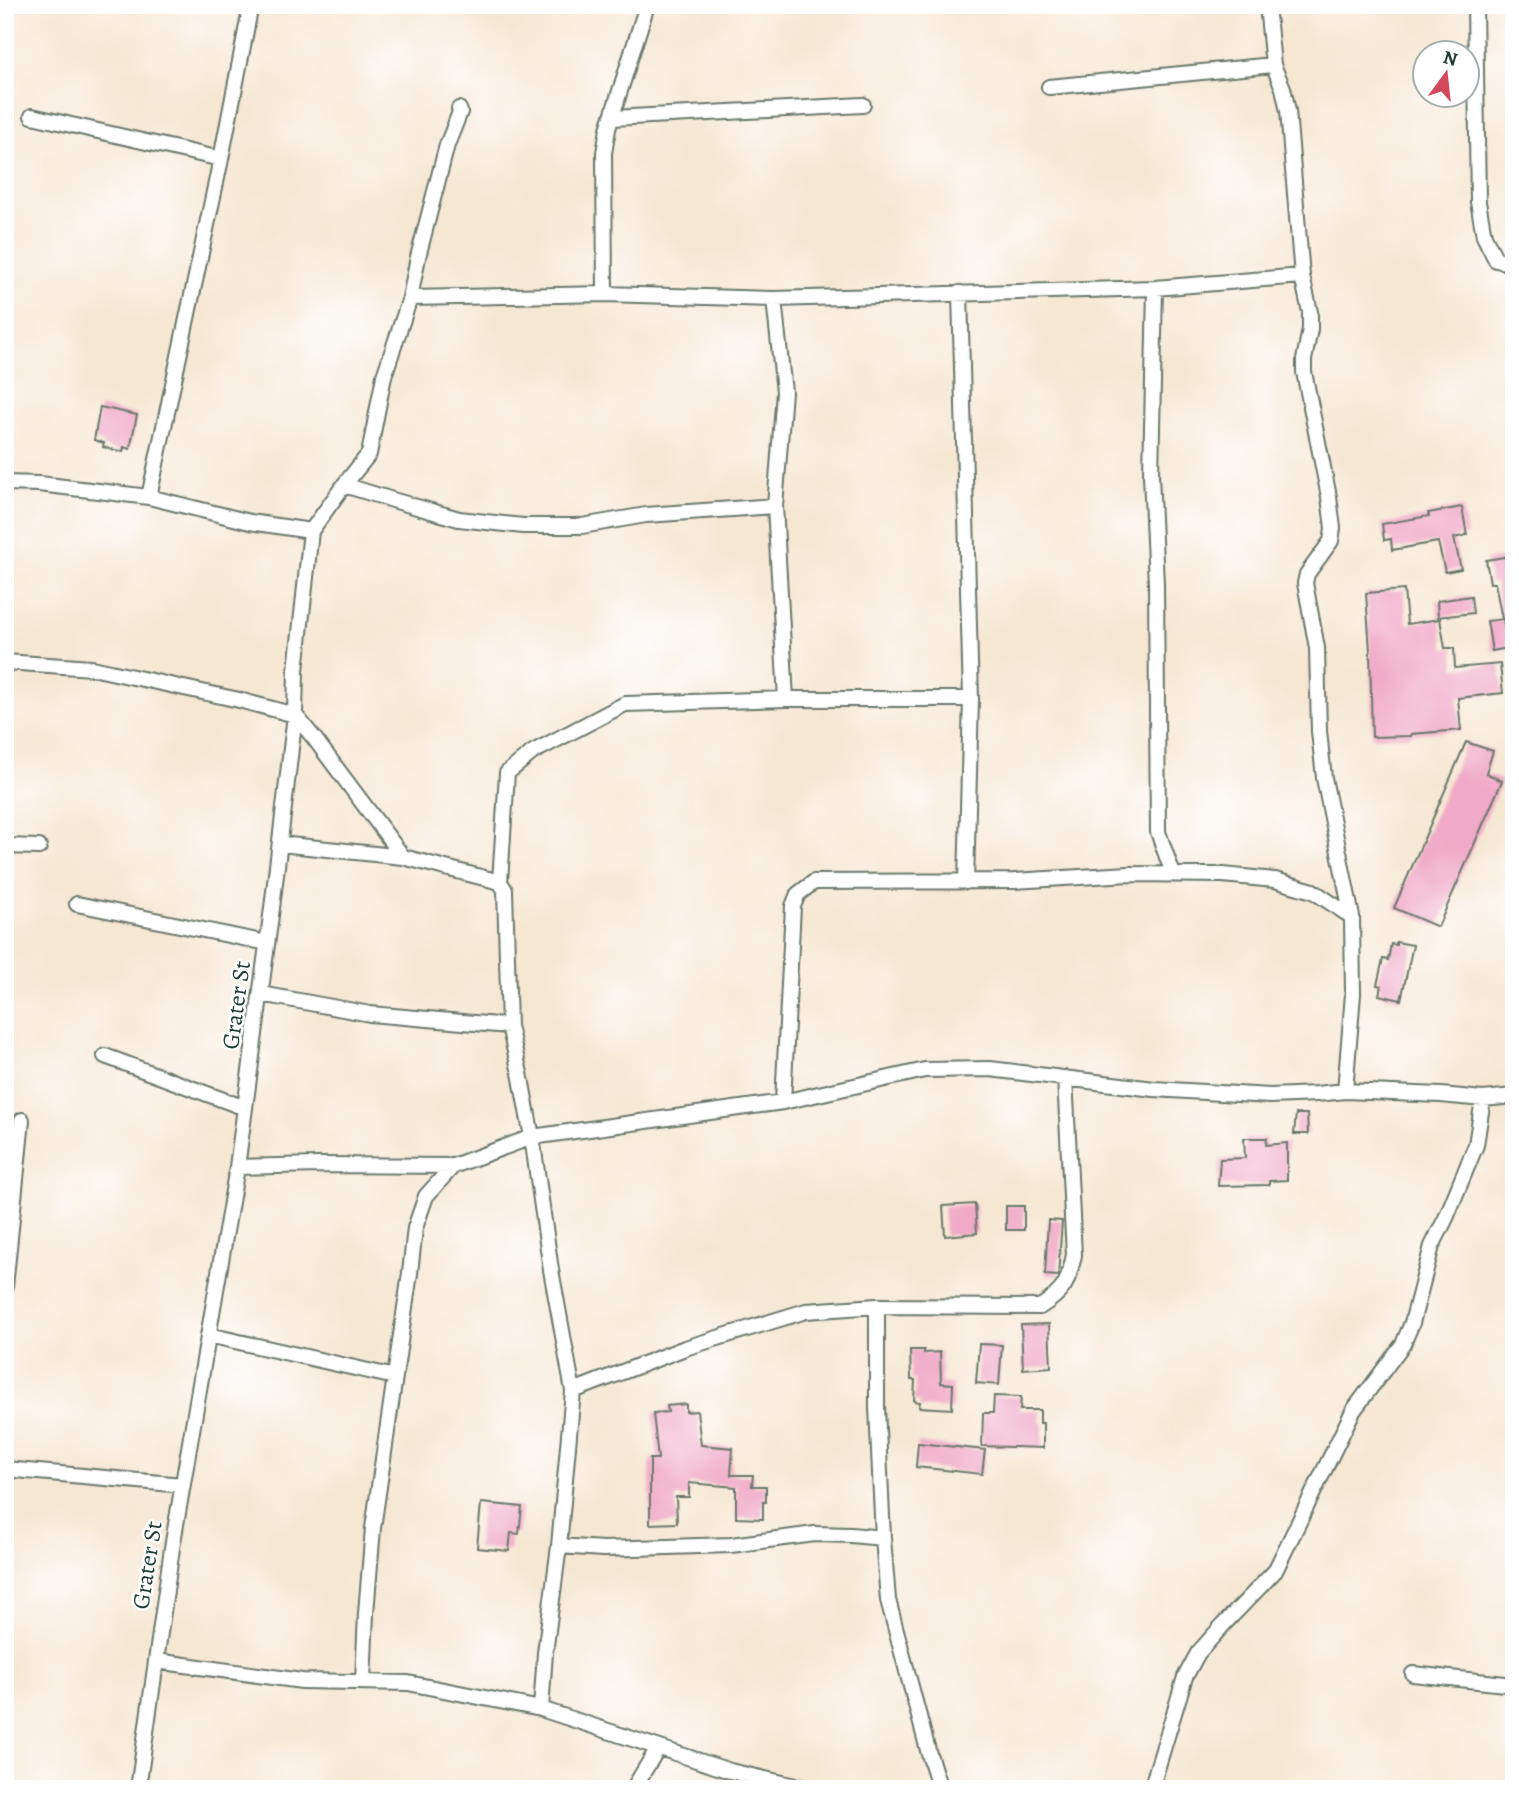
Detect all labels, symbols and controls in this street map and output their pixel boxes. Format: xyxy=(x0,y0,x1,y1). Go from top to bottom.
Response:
north arrow xyxy=(1410,38,1480,108)
text: N xyxy=(1440,44,1460,73)
street label: Grater St xyxy=(214,959,258,1051)
street label: Grater St xyxy=(124,1519,170,1611)

